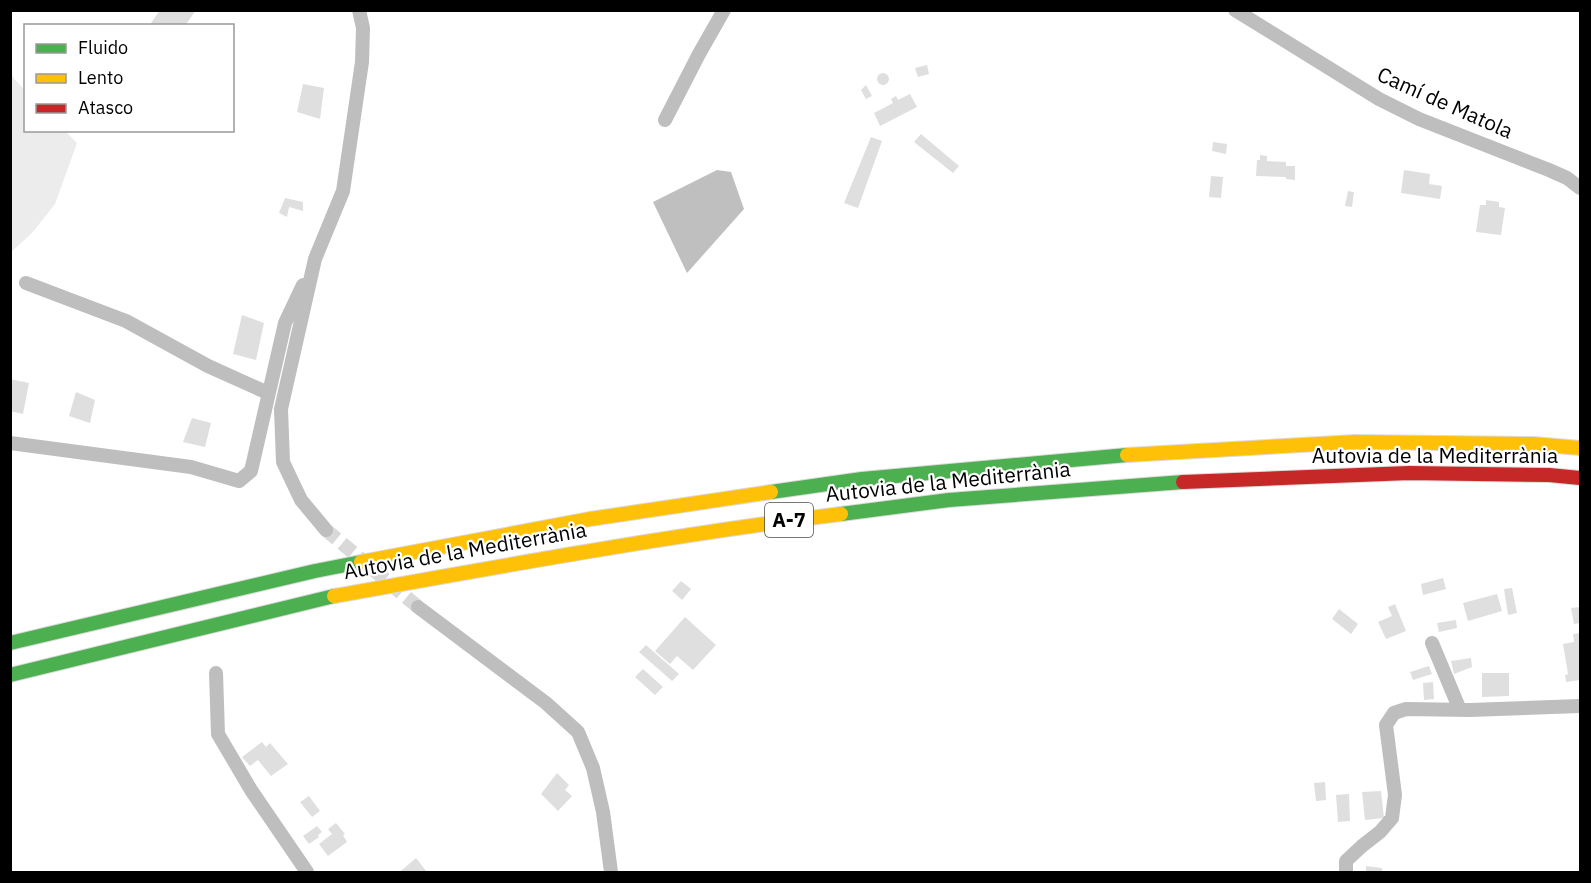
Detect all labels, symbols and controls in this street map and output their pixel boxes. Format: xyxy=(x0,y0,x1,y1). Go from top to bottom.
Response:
legend xyxy=(24,24,234,132)
text: Fluido xyxy=(78,36,128,59)
street label: Camí de Matola xyxy=(1373,60,1518,145)
text: Lento xyxy=(78,66,123,89)
text: Atasco xyxy=(78,96,133,119)
street label: Autovia de la Mediterrània xyxy=(1312,441,1558,469)
street label: Autovia de la Mediterrània xyxy=(824,454,1072,508)
road number: A-7 xyxy=(765,503,813,537)
street label: Autovia de la Mediterrània xyxy=(341,515,589,585)

